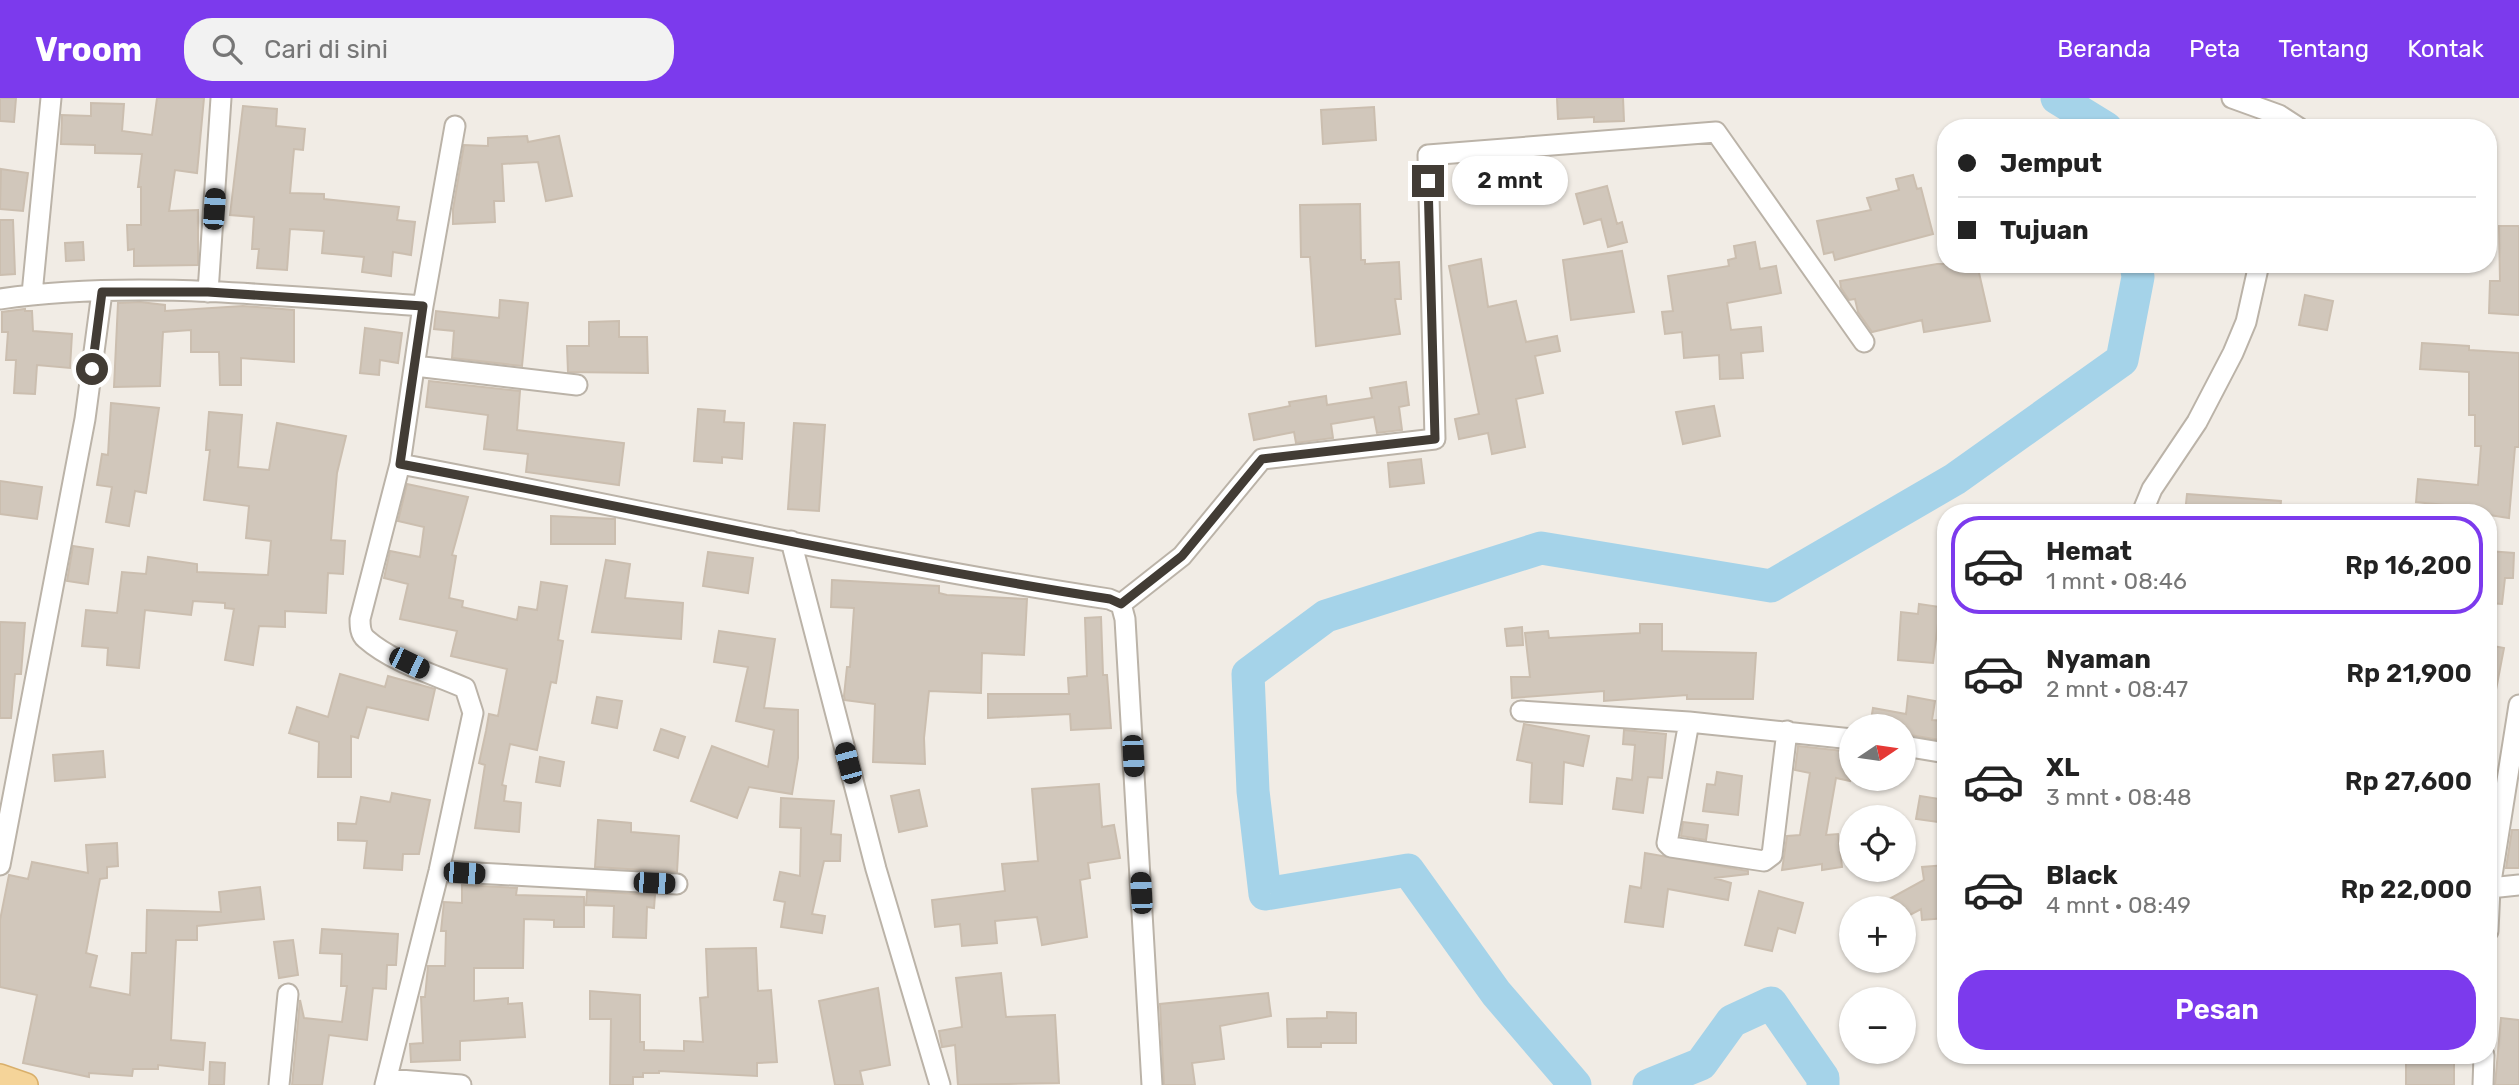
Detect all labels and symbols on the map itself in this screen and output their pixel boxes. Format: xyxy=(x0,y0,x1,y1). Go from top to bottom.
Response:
callout: 2 mnt xyxy=(1452,156,1568,206)
route end xyxy=(1412,165,1444,197)
car xyxy=(203,187,226,231)
route start xyxy=(76,353,108,385)
car xyxy=(386,644,433,682)
north arrow xyxy=(1839,714,1916,791)
car xyxy=(1122,734,1145,778)
car xyxy=(833,740,864,786)
car xyxy=(443,861,486,885)
car xyxy=(633,871,676,895)
car xyxy=(1130,871,1153,915)

